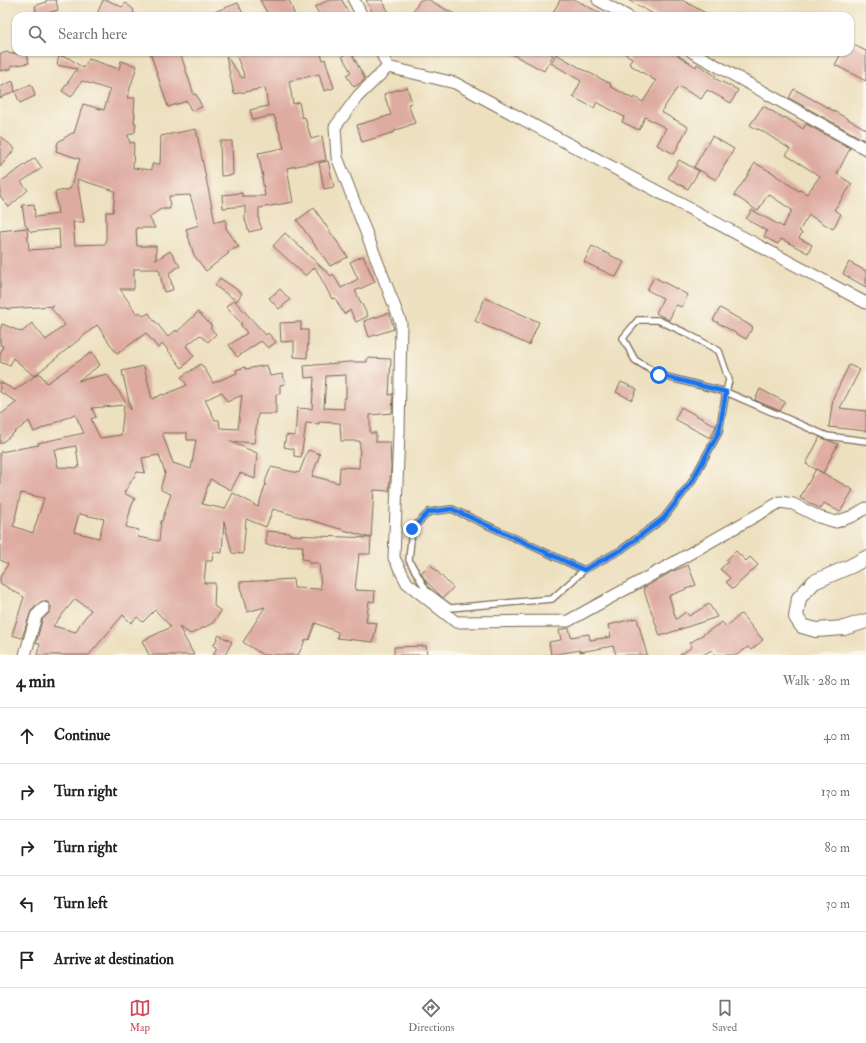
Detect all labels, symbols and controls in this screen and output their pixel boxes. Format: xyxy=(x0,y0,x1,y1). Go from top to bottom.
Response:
search box xyxy=(12,12,854,56)
icon: search xyxy=(26,23,48,45)
text: Search here xyxy=(58,25,127,44)
route start xyxy=(650,366,668,384)
route end xyxy=(403,520,421,538)
text: 4 min xyxy=(16,671,55,692)
text: Walk · 280 m xyxy=(783,673,850,689)
icon: ahead xyxy=(16,725,38,747)
text: Continue xyxy=(54,726,110,745)
text: 40 m xyxy=(824,728,850,744)
icon: right xyxy=(16,781,38,803)
text: Turn right xyxy=(54,782,117,801)
text: 130 m xyxy=(821,784,850,800)
icon: right xyxy=(16,837,38,859)
text: Turn right xyxy=(54,838,117,857)
text: 80 m xyxy=(824,840,850,856)
icon: left xyxy=(16,893,38,915)
text: Turn left xyxy=(54,894,108,913)
text: 30 m xyxy=(826,896,850,912)
icon: arrive xyxy=(16,949,38,971)
text: Arrive at destination xyxy=(54,950,174,969)
tab: Map xyxy=(129,997,151,1034)
tab: Directions xyxy=(408,997,455,1034)
tab: Saved xyxy=(712,997,737,1034)

